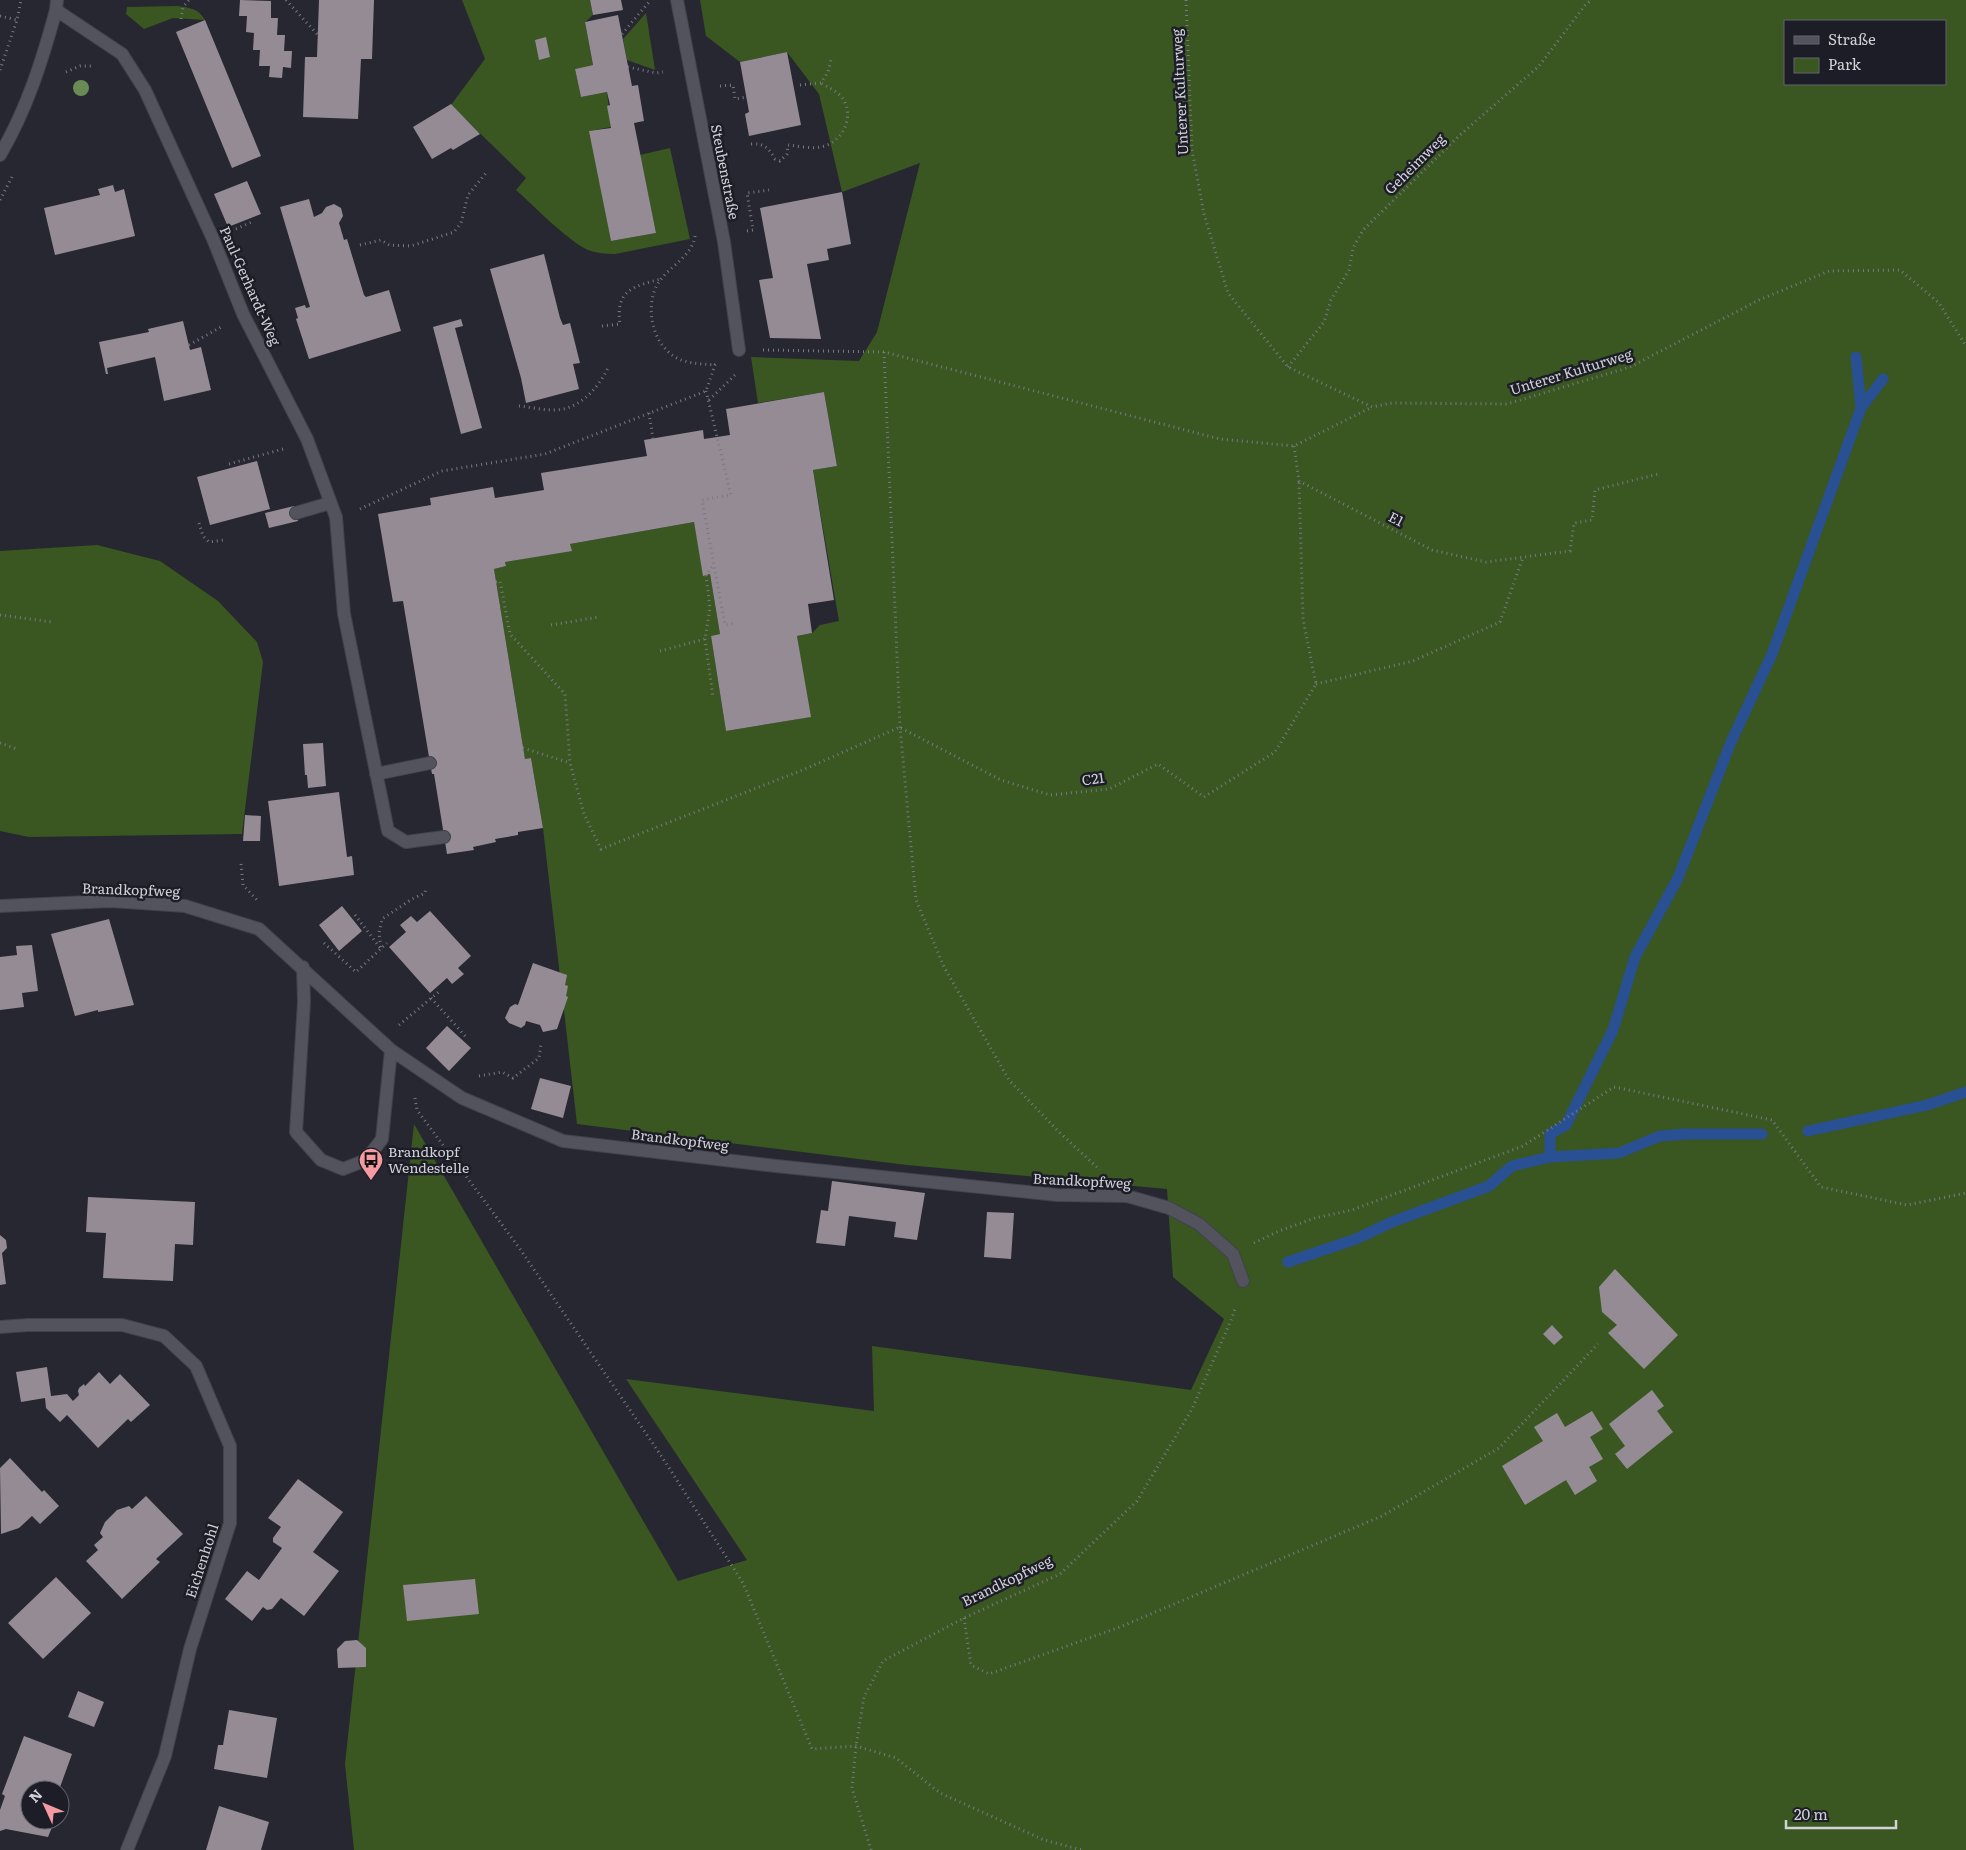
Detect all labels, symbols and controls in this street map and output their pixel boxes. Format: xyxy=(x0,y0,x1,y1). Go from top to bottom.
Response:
legend xyxy=(1784,20,1946,85)
text: Straße xyxy=(1828,27,1876,50)
street label: Unterer Kulturweg xyxy=(1166,28,1192,156)
text: Park xyxy=(1828,52,1862,75)
street label: Steubenstraße xyxy=(707,122,745,221)
street label: Geheimweg xyxy=(1379,128,1449,198)
street label: Paul-Gerhardt-Weg xyxy=(216,223,286,349)
street label: Unterer Kulturweg xyxy=(1507,343,1634,399)
street label: E1 xyxy=(1385,506,1408,530)
street label: C21 xyxy=(1080,766,1106,789)
street label: Brandkopfweg xyxy=(81,877,181,901)
street label: Brandkopfweg xyxy=(630,1123,730,1155)
place label: Brandkopf Wendestelle xyxy=(388,1141,469,1177)
bus stop icon: Brandkopf Wendestelle xyxy=(358,1147,384,1181)
street label: Brandkopfweg xyxy=(1032,1167,1132,1193)
street label: Eichenhohl xyxy=(180,1521,223,1600)
street label: Brandkopfweg xyxy=(958,1549,1055,1611)
north arrow xyxy=(20,1780,70,1830)
text: N xyxy=(24,1784,46,1806)
scale bar xyxy=(1786,1798,1896,1830)
text: 20 m xyxy=(1794,1802,1828,1825)

